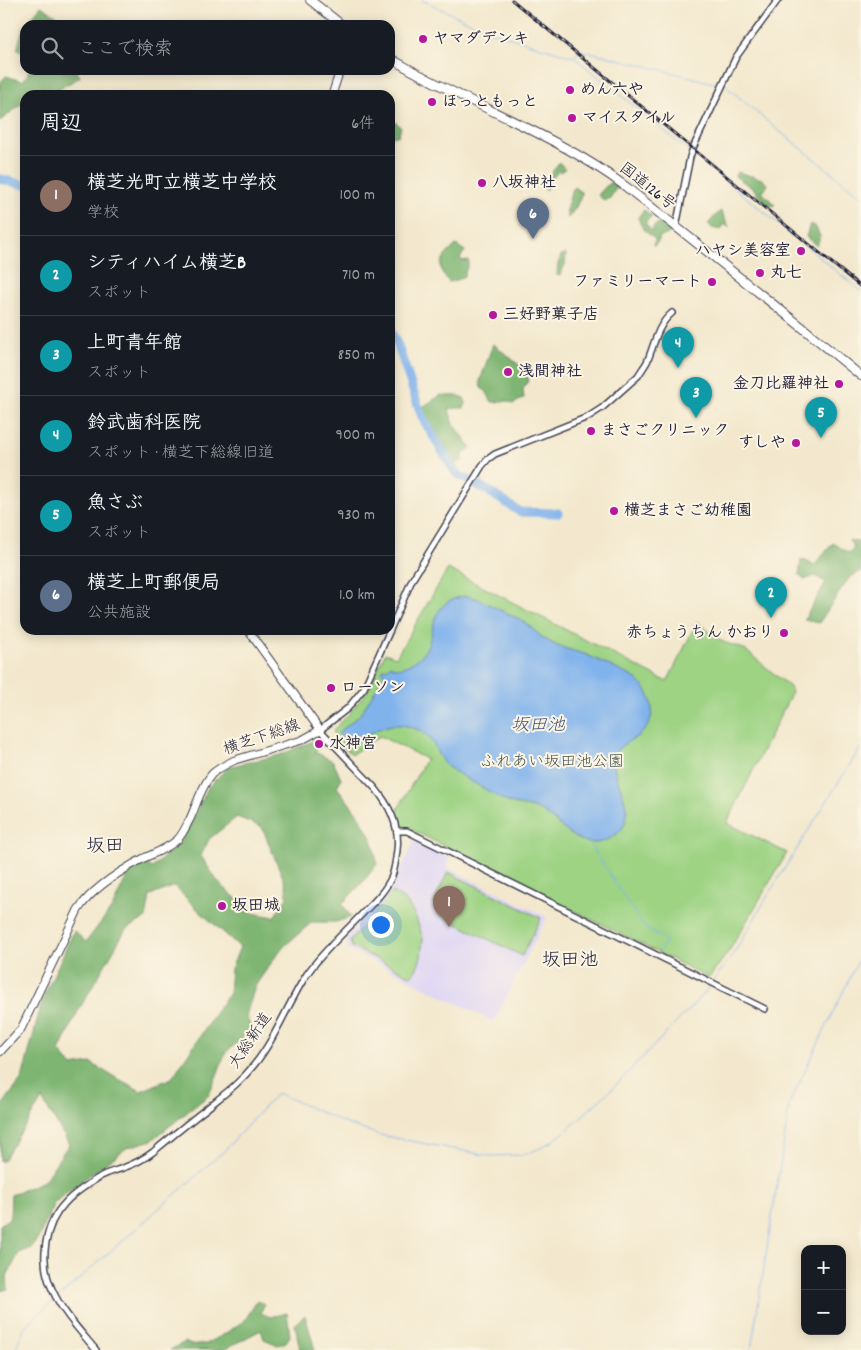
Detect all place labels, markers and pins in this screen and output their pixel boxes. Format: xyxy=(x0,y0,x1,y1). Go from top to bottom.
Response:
place label: ヤマダデンキ xyxy=(433,28,529,51)
marker: ヤマダデンキ xyxy=(417,33,429,45)
place label: めん六や xyxy=(580,79,644,102)
marker: めん六や xyxy=(564,84,576,96)
place label: ほっともっと xyxy=(442,91,538,114)
marker: ほっともっと xyxy=(426,96,438,108)
place label: マイスタイル xyxy=(582,107,676,130)
marker: マイスタイル xyxy=(566,112,578,124)
place label: 八坂神社 xyxy=(492,172,556,195)
marker: 八坂神社 xyxy=(476,177,488,189)
pin: 6 xyxy=(517,198,549,239)
place label: ハヤシ美容室 xyxy=(695,240,791,263)
marker: ハヤシ美容室 xyxy=(795,245,807,257)
place label: 丸七 xyxy=(770,262,802,285)
marker: 丸七 xyxy=(754,267,766,279)
place label: ファミリーマート xyxy=(573,271,702,294)
marker: ファミリーマート xyxy=(706,276,718,288)
place label: 三好野菓子店 xyxy=(503,304,599,327)
marker: 三好野菓子店 xyxy=(487,309,499,321)
pin: 4 xyxy=(662,327,694,368)
place label: 浅間神社 xyxy=(518,361,582,384)
marker: 浅間神社 xyxy=(502,366,514,378)
place label: 金刀比羅神社 xyxy=(733,373,829,396)
pin: 3 xyxy=(680,377,712,418)
marker: 金刀比羅神社 xyxy=(833,378,845,390)
pin: 5 xyxy=(805,397,837,438)
place label: まさごクリニック xyxy=(601,420,729,443)
marker: まさごクリニック xyxy=(585,425,597,437)
place label: すしや xyxy=(738,432,786,455)
marker: すしや xyxy=(790,437,802,449)
place label: 横芝まさご幼稚園 xyxy=(624,500,752,523)
marker: 横芝まさご幼稚園 xyxy=(608,505,620,517)
pin: 2 xyxy=(755,577,787,618)
place label: 赤ちょうちん かおり xyxy=(626,622,774,645)
marker: 赤ちょうちん かおり xyxy=(778,627,790,639)
place label: ローソン xyxy=(341,677,405,700)
marker: ローソン xyxy=(325,682,337,694)
place label: 水神宮 xyxy=(329,733,377,756)
marker: 水神宮 xyxy=(313,738,325,750)
pin: 1 xyxy=(433,886,465,927)
place label: 坂田城 xyxy=(232,895,280,918)
marker: 坂田城 xyxy=(216,900,228,912)

